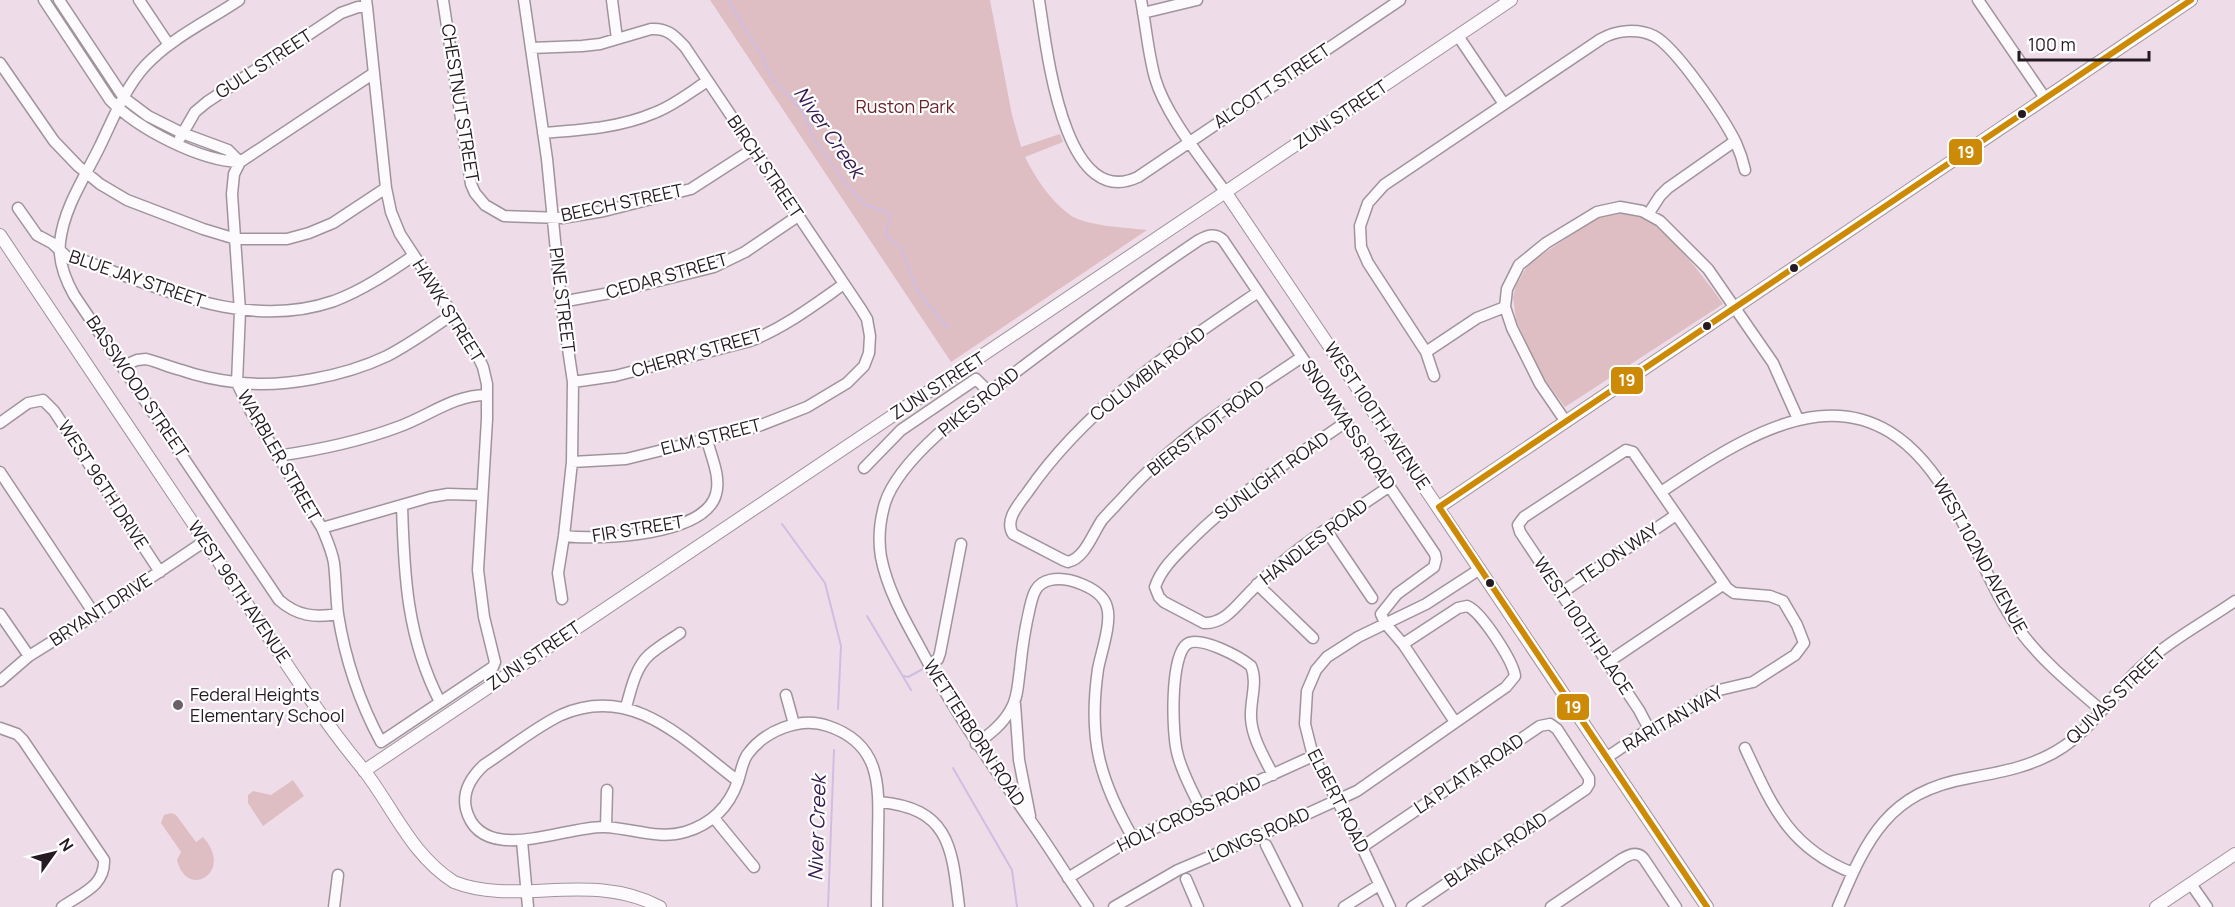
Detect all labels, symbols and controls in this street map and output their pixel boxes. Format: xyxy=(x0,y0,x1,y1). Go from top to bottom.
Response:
street label: CHESTNUT STREET xyxy=(437,22,485,184)
street label: GULL STREET xyxy=(210,23,317,103)
scale bar xyxy=(2019,24,2150,62)
text: 100 m xyxy=(2028,32,2076,56)
street label: ALCOTT STREET xyxy=(1208,37,1335,133)
street label: ZUNI STREET xyxy=(1289,74,1392,154)
water label: Niver Creek xyxy=(788,81,873,185)
park label: Ruston Park xyxy=(855,94,956,118)
unlabelled marker xyxy=(2016,108,2028,120)
street label: BIRCH STREET xyxy=(722,110,809,223)
line badge: 19 xyxy=(1948,138,1983,166)
text: 19 xyxy=(1958,141,1974,163)
street label: BEECH STREET xyxy=(558,177,685,227)
street label: BLUE JAY STREET xyxy=(66,244,209,313)
street label: PINE STREET xyxy=(545,246,581,354)
street label: CEDAR STREET xyxy=(603,246,731,304)
street label: HAWK STREET xyxy=(407,254,490,367)
unlabelled marker xyxy=(1788,262,1800,274)
street label: BASSWOOD STREET xyxy=(81,311,195,463)
street label: COLUMBIA ROAD xyxy=(1085,320,1210,426)
unlabelled marker xyxy=(1701,320,1713,332)
street label: CHERRY STREET xyxy=(628,322,765,382)
street label: WEST 100TH AVENUE xyxy=(1319,337,1436,494)
street label: ZUNI STREET xyxy=(886,345,990,425)
street label: SNOWMASS ROAD xyxy=(1296,355,1401,494)
street label: PIKES ROAD xyxy=(933,361,1024,441)
line badge: 19 xyxy=(1610,366,1644,395)
text: 19 xyxy=(1619,369,1635,391)
street label: BIERSTADT ROAD xyxy=(1142,374,1269,481)
street label: WARBLER STREET xyxy=(232,385,327,526)
street label: ELM STREET xyxy=(658,412,764,460)
street label: WEST 96TH DRIVE xyxy=(53,415,155,554)
street label: SUNLIGHT ROAD xyxy=(1209,426,1333,525)
street label: WEST 102ND AVENUE xyxy=(1928,473,2034,638)
street label: HANDLES ROAD xyxy=(1255,493,1372,590)
street label: FIR STREET xyxy=(590,509,686,547)
street label: WEST 96TH AVENUE xyxy=(183,516,296,667)
street label: TEJON WAY xyxy=(1572,516,1664,589)
street label: WEST 100TH PLACE xyxy=(1529,552,1639,699)
street label: BRYANT DRIVE xyxy=(45,567,156,651)
unlabelled marker xyxy=(1484,577,1496,589)
street label: ZUNI STREET xyxy=(482,615,585,695)
street label: QUIVAS STREET xyxy=(2060,641,2170,749)
street label: WETTERBORN ROAD xyxy=(918,655,1031,810)
street label: RARITAN WAY xyxy=(1618,679,1728,757)
place label: Federal Heights Elementary School xyxy=(190,682,345,727)
line badge: 19 xyxy=(1556,693,1590,721)
text: 19 xyxy=(1565,696,1581,718)
marker: Federal Heights Elementary School xyxy=(171,698,185,712)
street label: LA PLATA ROAD xyxy=(1409,728,1528,819)
street label: ELBERT ROAD xyxy=(1302,745,1375,857)
street label: HOLY CROSS ROAD xyxy=(1113,769,1265,857)
water label: Niver Creek xyxy=(801,772,832,881)
street label: LONGS ROAD xyxy=(1204,801,1313,867)
street label: BLANCA ROAD xyxy=(1439,806,1551,892)
north arrow xyxy=(24,823,84,883)
text: N xyxy=(54,834,79,856)

